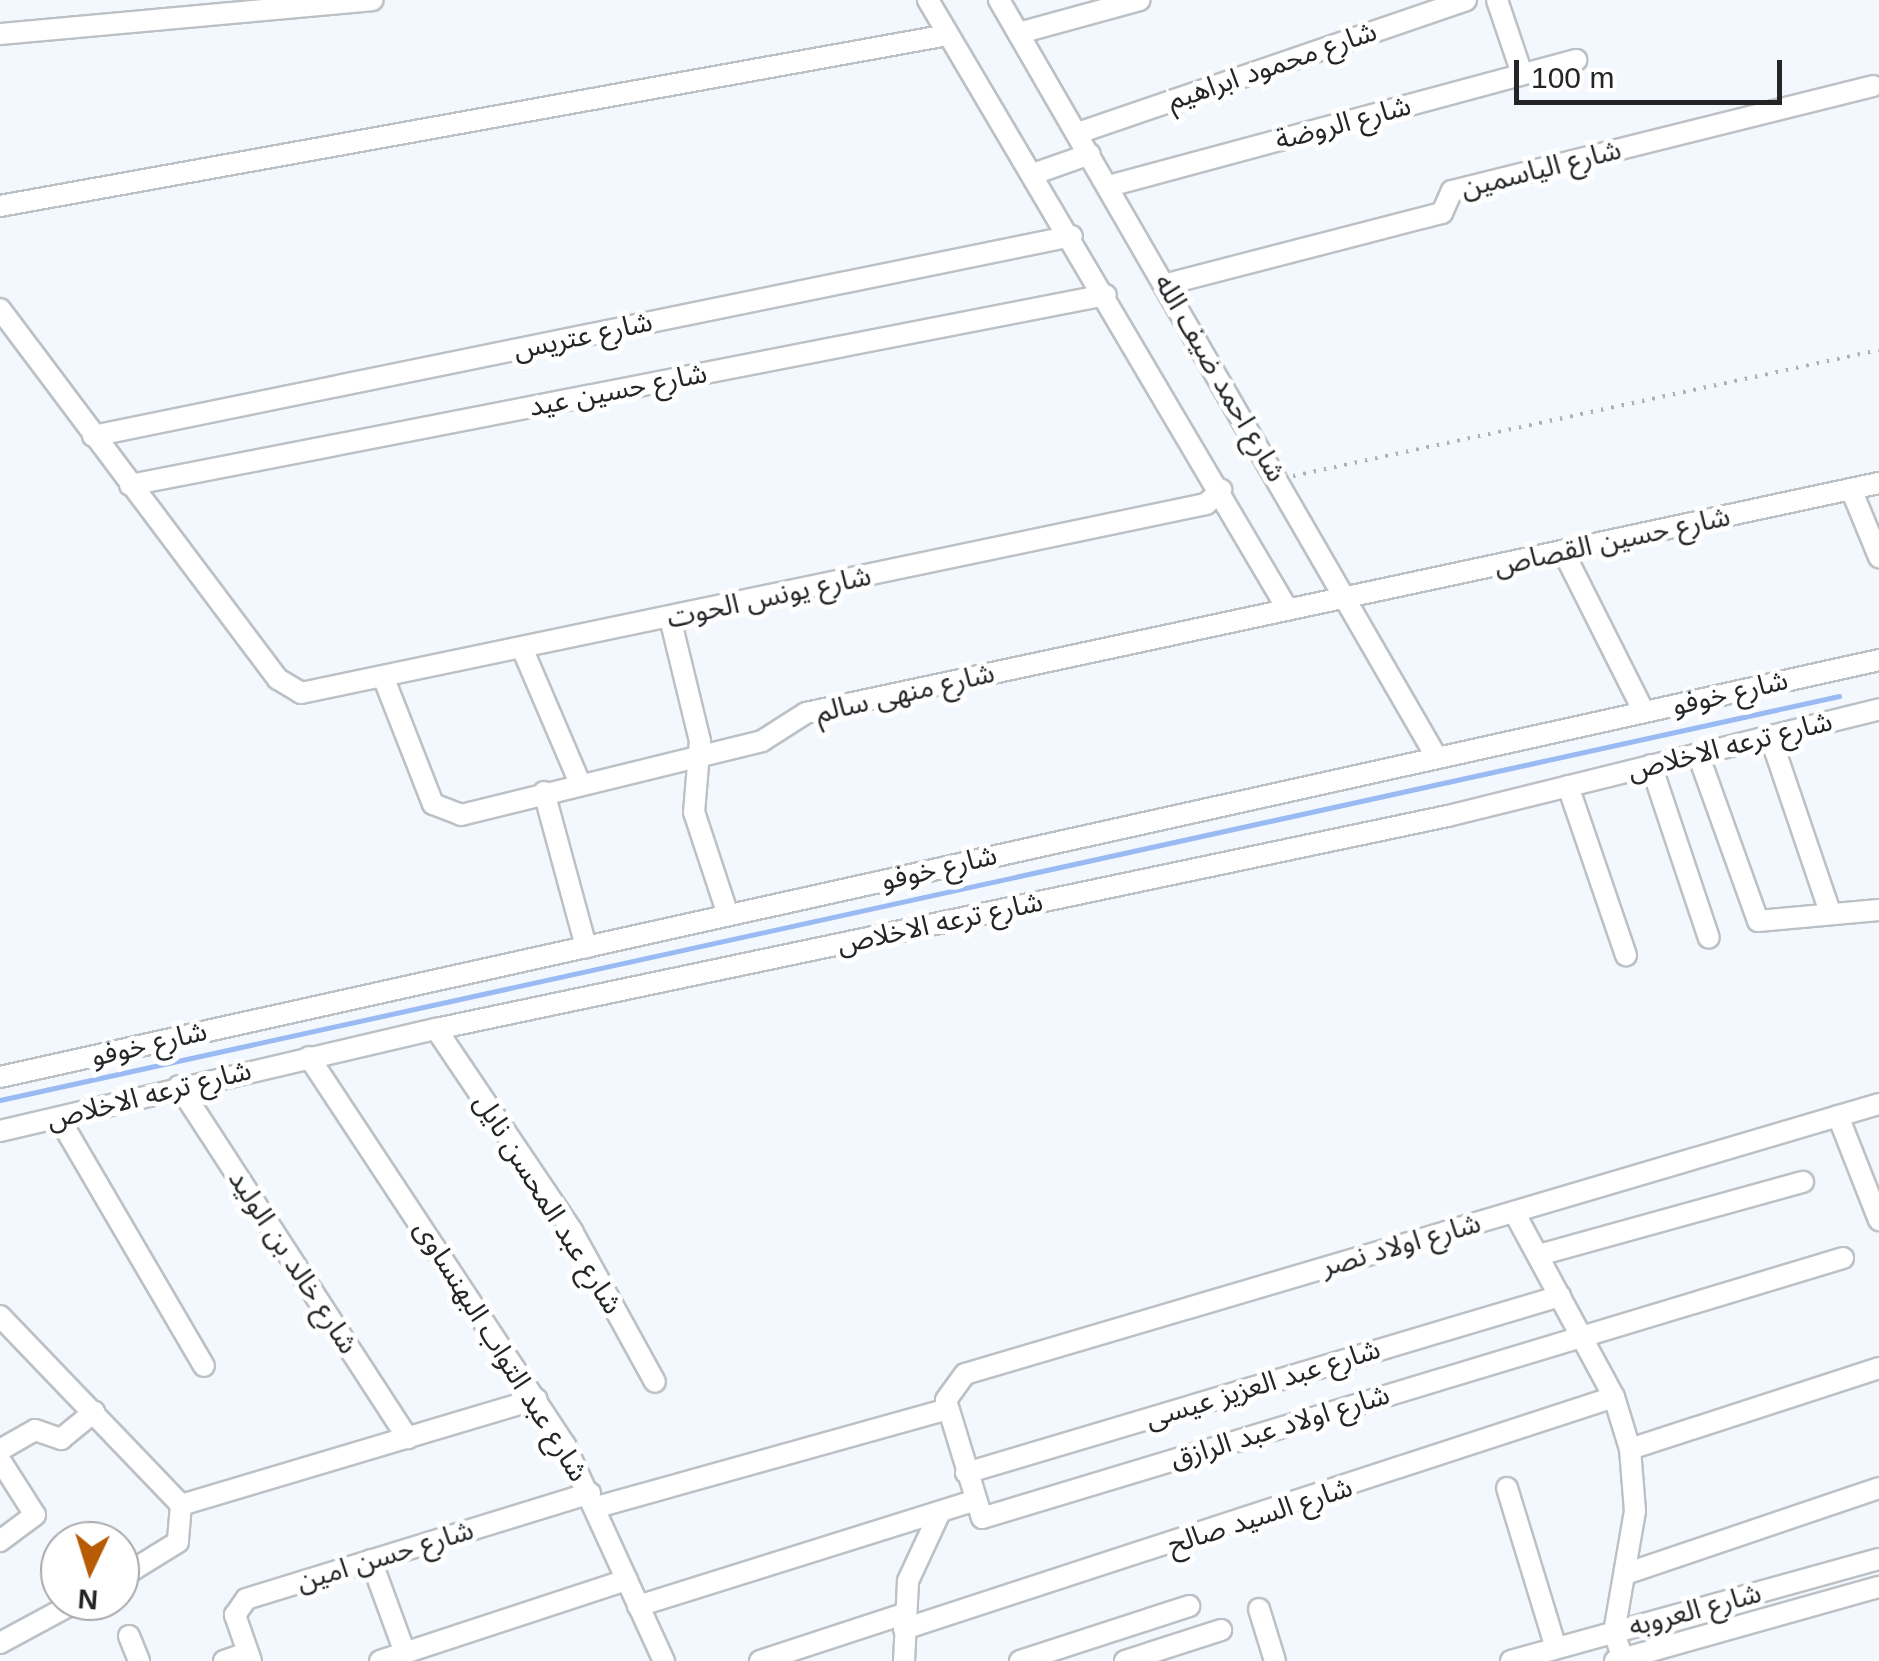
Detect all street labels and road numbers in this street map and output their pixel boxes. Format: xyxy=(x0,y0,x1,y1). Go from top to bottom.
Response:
street label: شارع محمود ابراهيم xyxy=(1163,14,1381,118)
street label: شارع الروضة xyxy=(1272,89,1414,157)
street label: شارع الياسمين xyxy=(1457,133,1625,205)
street label: شارع احمد ضيف الله xyxy=(1147,268,1293,488)
street label: شارع عتريس xyxy=(511,305,655,367)
street label: شارع حسين عيد xyxy=(526,356,710,424)
street label: شارع حسين القصاص xyxy=(1491,500,1733,582)
street label: شارع يونس الحوت xyxy=(664,559,874,635)
street label: شارع منهى سالم xyxy=(812,656,998,730)
street label: شارع خوفو xyxy=(1669,663,1791,723)
street label: شارع ترعه الاخلاص xyxy=(1624,704,1836,788)
street label: شارع خوفو xyxy=(878,838,1000,898)
street label: شارع ترعه الاخلاص xyxy=(834,885,1046,961)
street label: شارع خوفو xyxy=(88,1014,210,1074)
street label: شارع ترعه الاخلاص xyxy=(43,1053,255,1137)
street label: شارع عبد المحسن نايل xyxy=(467,1088,629,1320)
street label: شارع خالد بن الوليد xyxy=(221,1164,365,1360)
street label: شارع اولاد نصر xyxy=(1317,1206,1485,1284)
street label: شارع عبد التواب البهنساوى xyxy=(407,1214,595,1488)
street label: شارع عبد العزيز عيسى xyxy=(1142,1332,1384,1436)
street label: شارع اولاد عبد الرازق xyxy=(1166,1378,1394,1476)
street label: شارع السيد صالح xyxy=(1163,1470,1357,1562)
street label: شارع حسن امين xyxy=(293,1513,477,1599)
street label: شارع العروبه xyxy=(1625,1576,1765,1644)

